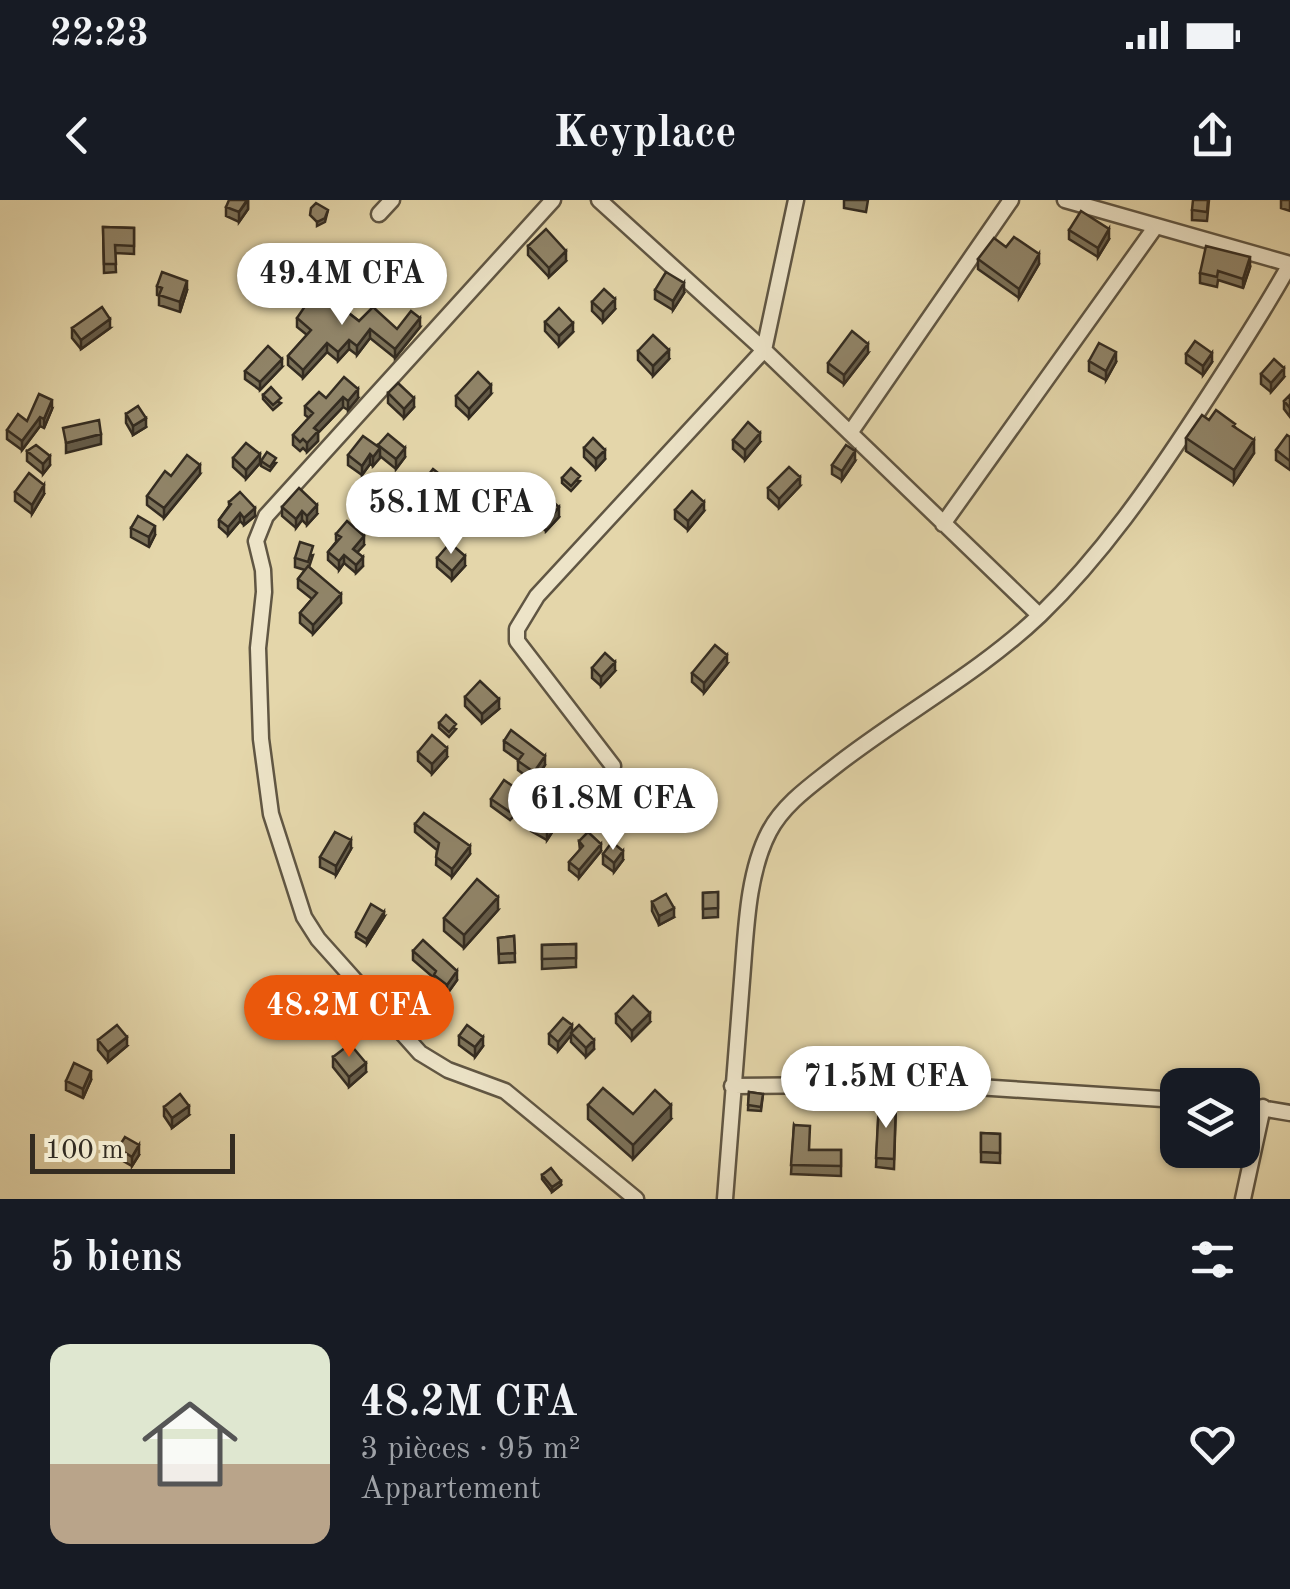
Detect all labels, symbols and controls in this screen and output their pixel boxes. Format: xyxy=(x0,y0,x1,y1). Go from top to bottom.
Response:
text: 22:23 xyxy=(50,16,149,54)
icon: back xyxy=(50,108,105,163)
icon: share xyxy=(1185,108,1240,163)
text: Keyplace xyxy=(554,112,736,157)
pin: 49.4M CFA xyxy=(228,243,456,328)
text: 49.4M CFA xyxy=(259,259,425,291)
pin: 58.1M CFA xyxy=(337,472,565,557)
text: 58.1M CFA xyxy=(368,488,534,520)
pin: 61.8M CFA xyxy=(499,768,727,853)
text: 61.8M CFA xyxy=(530,784,696,816)
pin: 48.2M CFA xyxy=(235,975,463,1060)
text: 48.2M CFA xyxy=(266,991,432,1023)
pin: 71.5M CFA xyxy=(772,1046,1000,1131)
text: 71.5M CFA xyxy=(803,1062,969,1094)
map controls xyxy=(1160,1068,1260,1168)
button: layers xyxy=(1160,1068,1260,1168)
scale bar xyxy=(30,1129,235,1174)
text: 100 m xyxy=(45,1137,124,1165)
icon: filters xyxy=(1185,1232,1240,1287)
text: 5 biens xyxy=(50,1238,182,1280)
text: 48.2M CFA xyxy=(360,1383,578,1425)
icon: home xyxy=(130,1384,250,1504)
icon: heart xyxy=(1185,1417,1240,1472)
text: 3 pièces · 95 m² xyxy=(360,1434,581,1466)
text: Appartement xyxy=(360,1474,541,1506)

